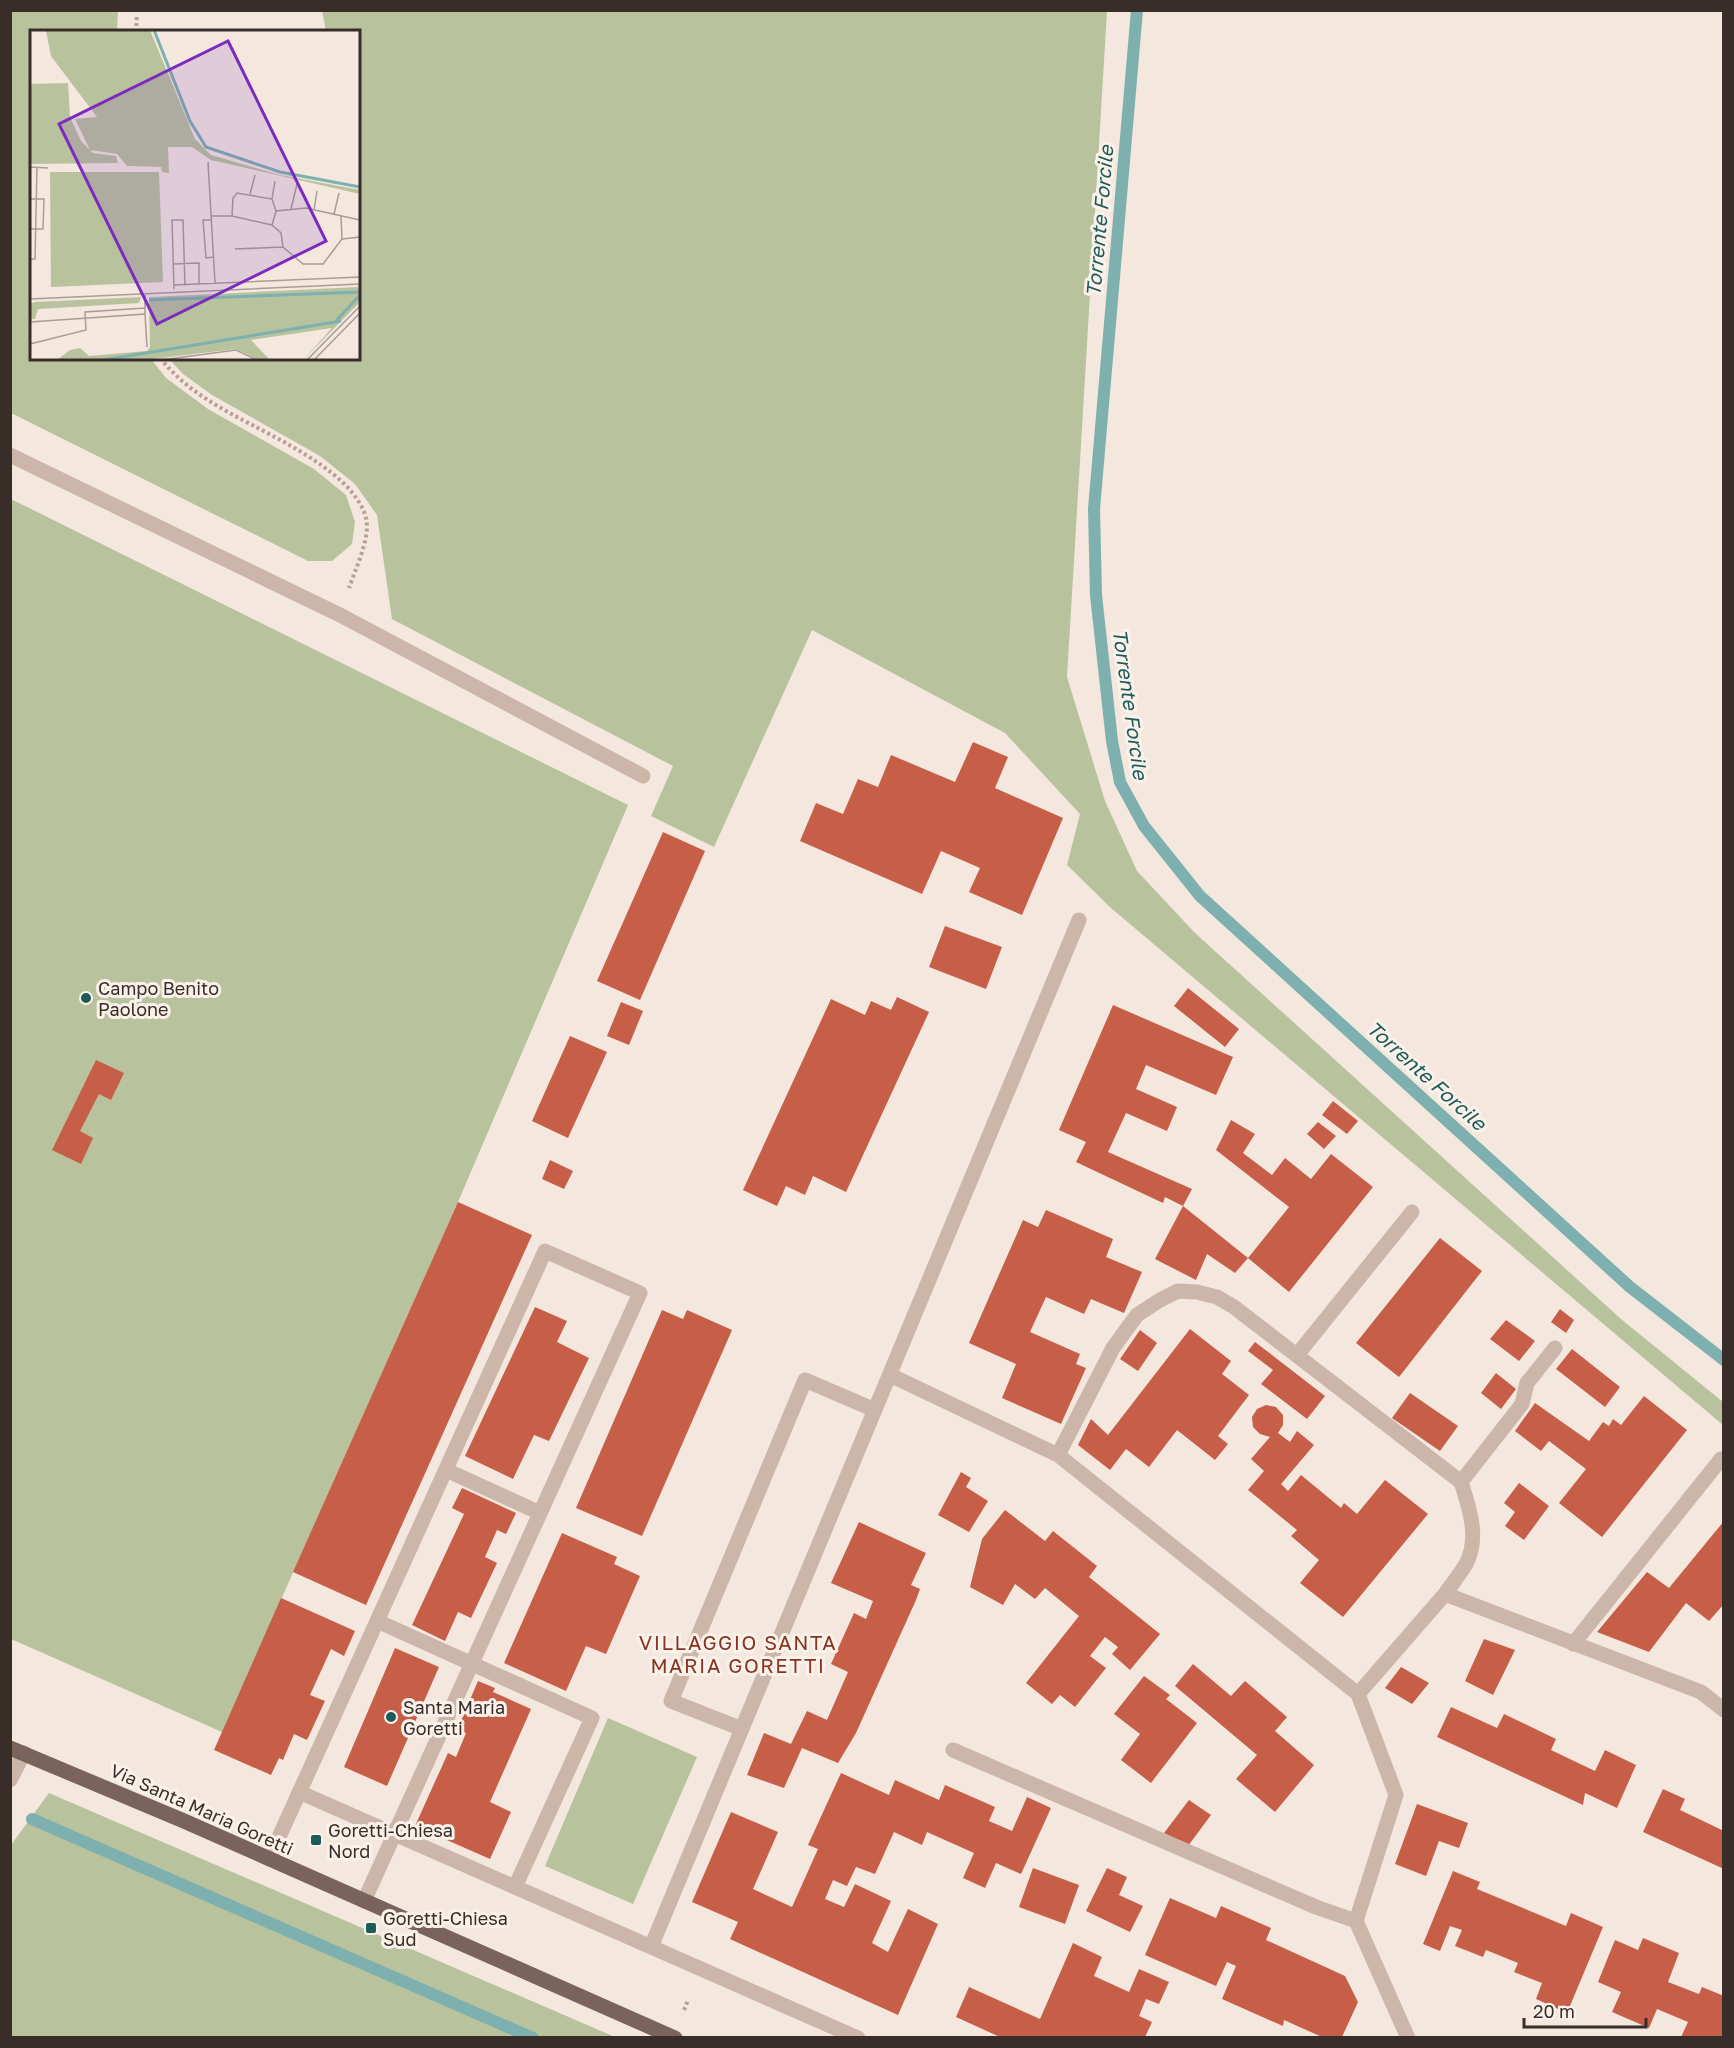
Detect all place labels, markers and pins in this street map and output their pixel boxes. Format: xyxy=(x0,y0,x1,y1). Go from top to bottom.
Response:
place label: Campo Benito Paolone xyxy=(98,977,219,1020)
marker: Campo Benito Paolone xyxy=(79,991,93,1005)
place label: Santa Maria Goretti xyxy=(403,1696,505,1739)
marker: Santa Maria Goretti xyxy=(384,1710,398,1724)
place label: Goretti-Chiesa Nord xyxy=(328,1819,453,1862)
marker: Goretti-Chiesa Nord xyxy=(309,1833,323,1847)
place label: Goretti-Chiesa Sud xyxy=(383,1907,508,1950)
marker: Goretti-Chiesa Sud xyxy=(364,1921,378,1935)

